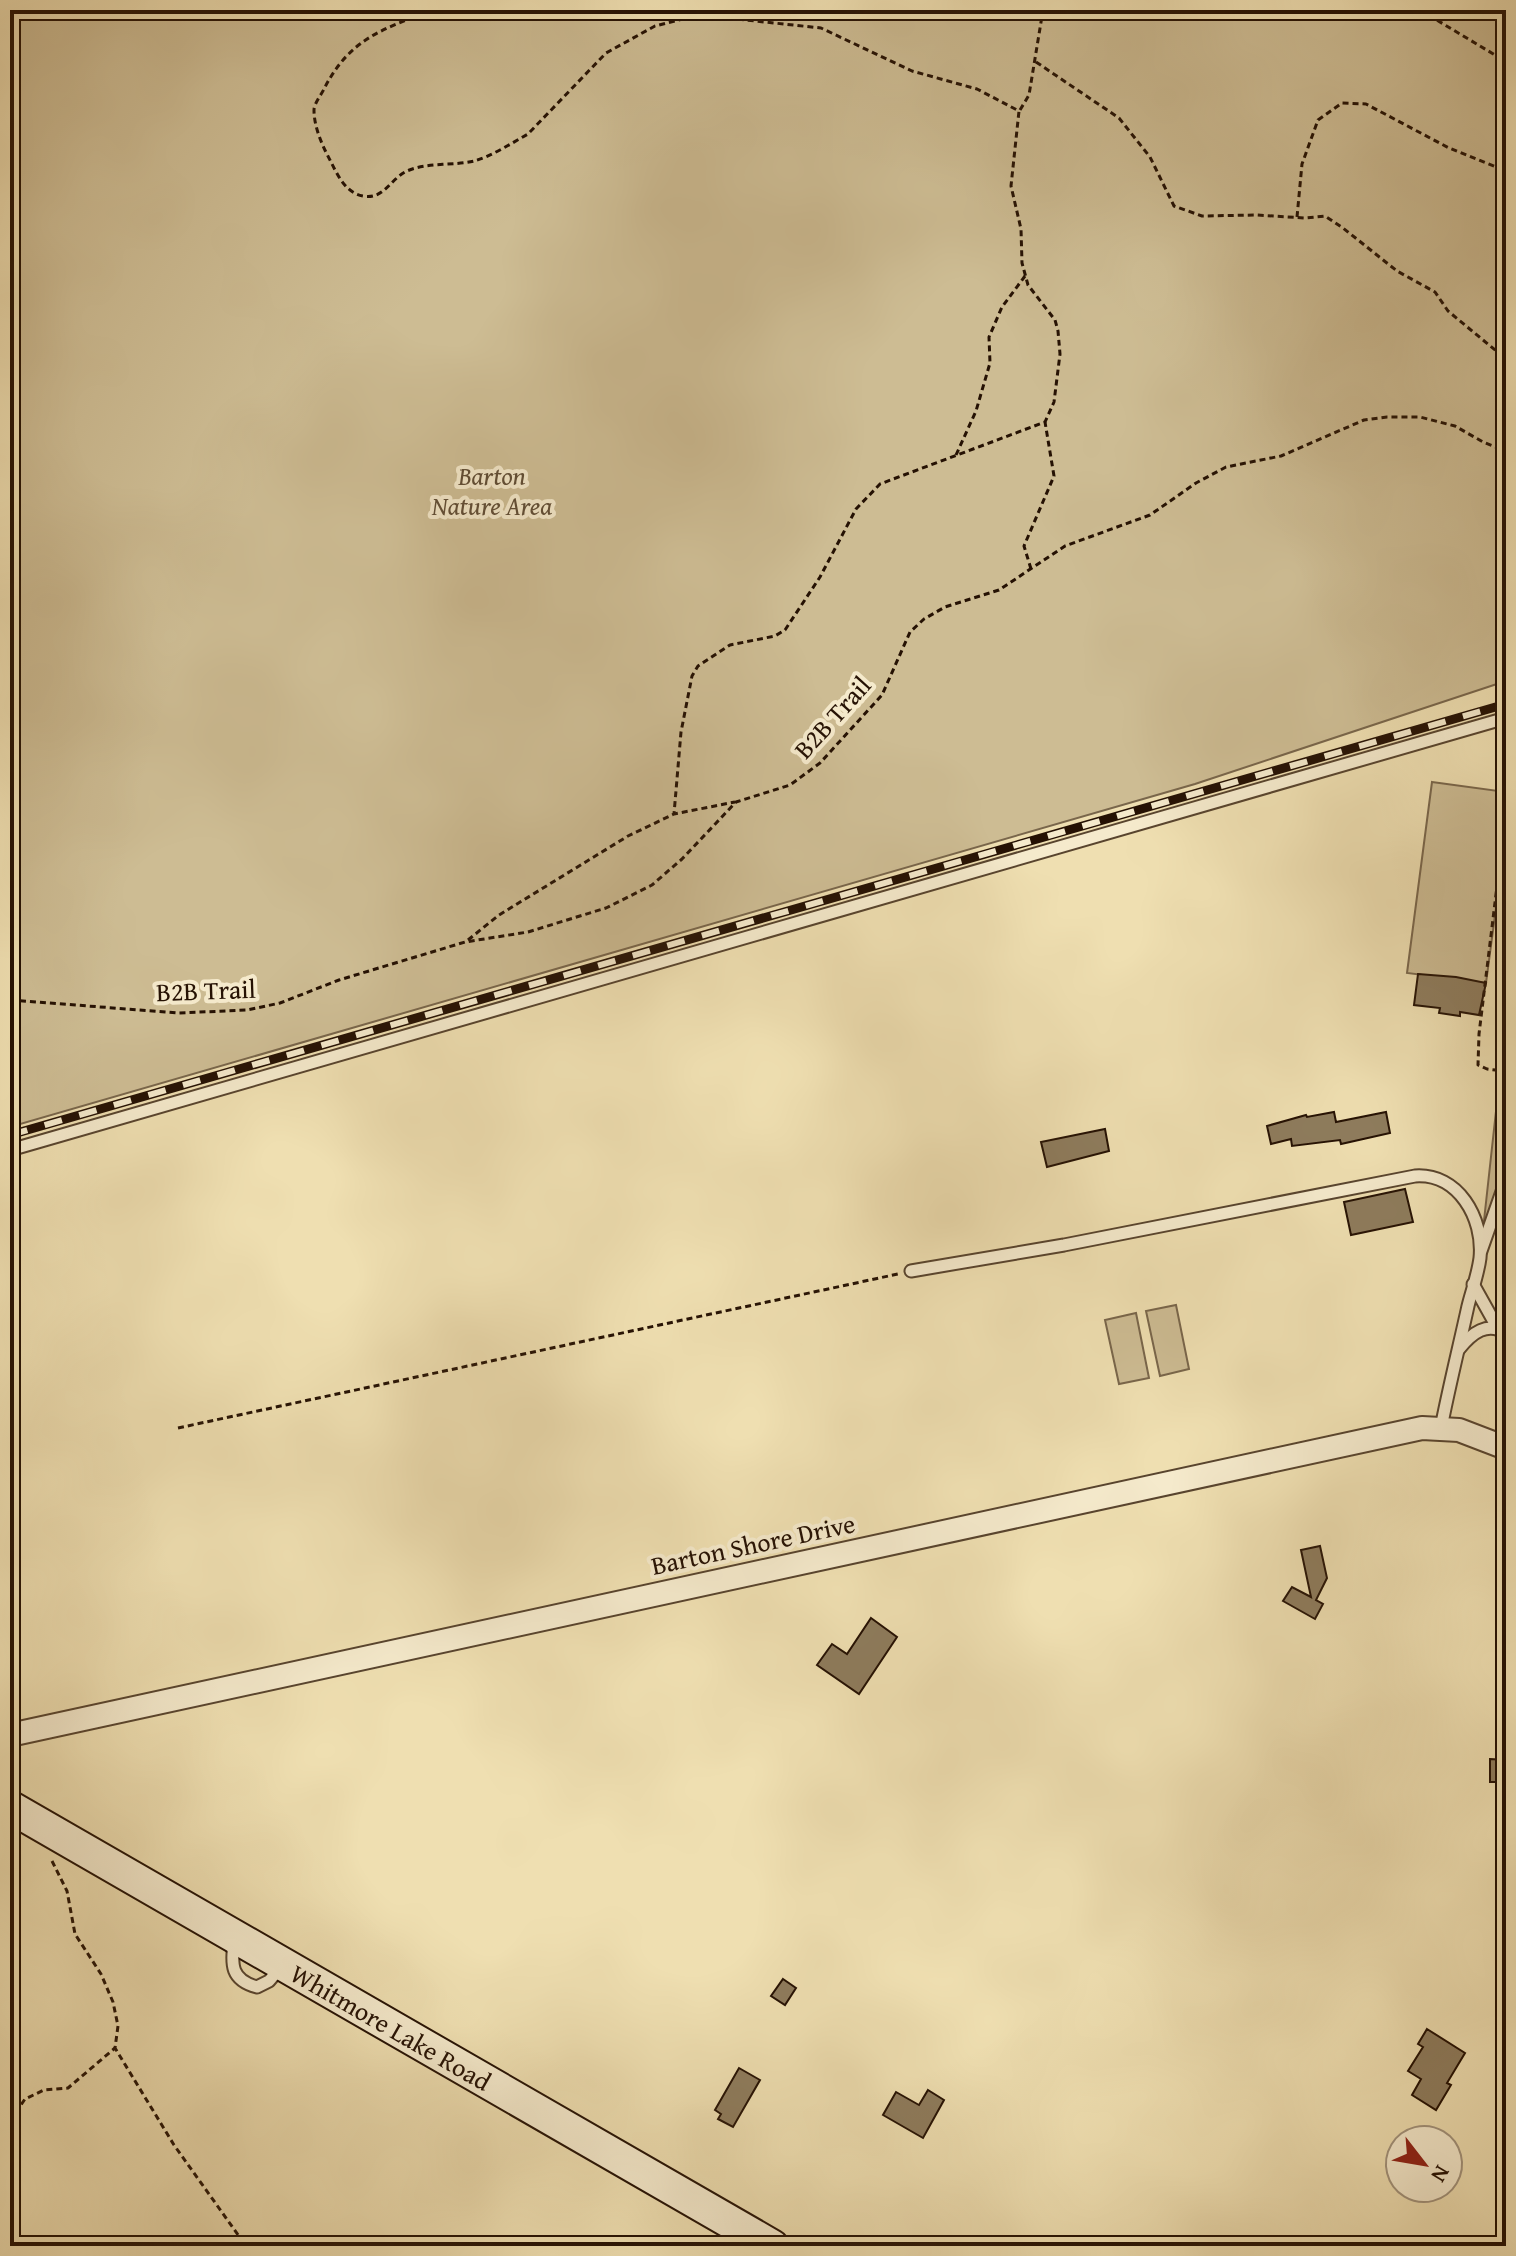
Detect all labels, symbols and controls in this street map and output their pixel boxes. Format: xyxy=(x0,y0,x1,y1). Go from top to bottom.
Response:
park label: Barton Nature Area xyxy=(431,456,552,525)
street label: B2B Trail xyxy=(784,667,880,767)
street label: B2B Trail xyxy=(156,969,256,1011)
street label: Barton Shore Drive xyxy=(647,1503,859,1585)
street label: Whitmore Lake Road xyxy=(284,1953,499,2100)
north arrow xyxy=(1384,2124,1464,2204)
text: N xyxy=(1423,2160,1459,2189)

